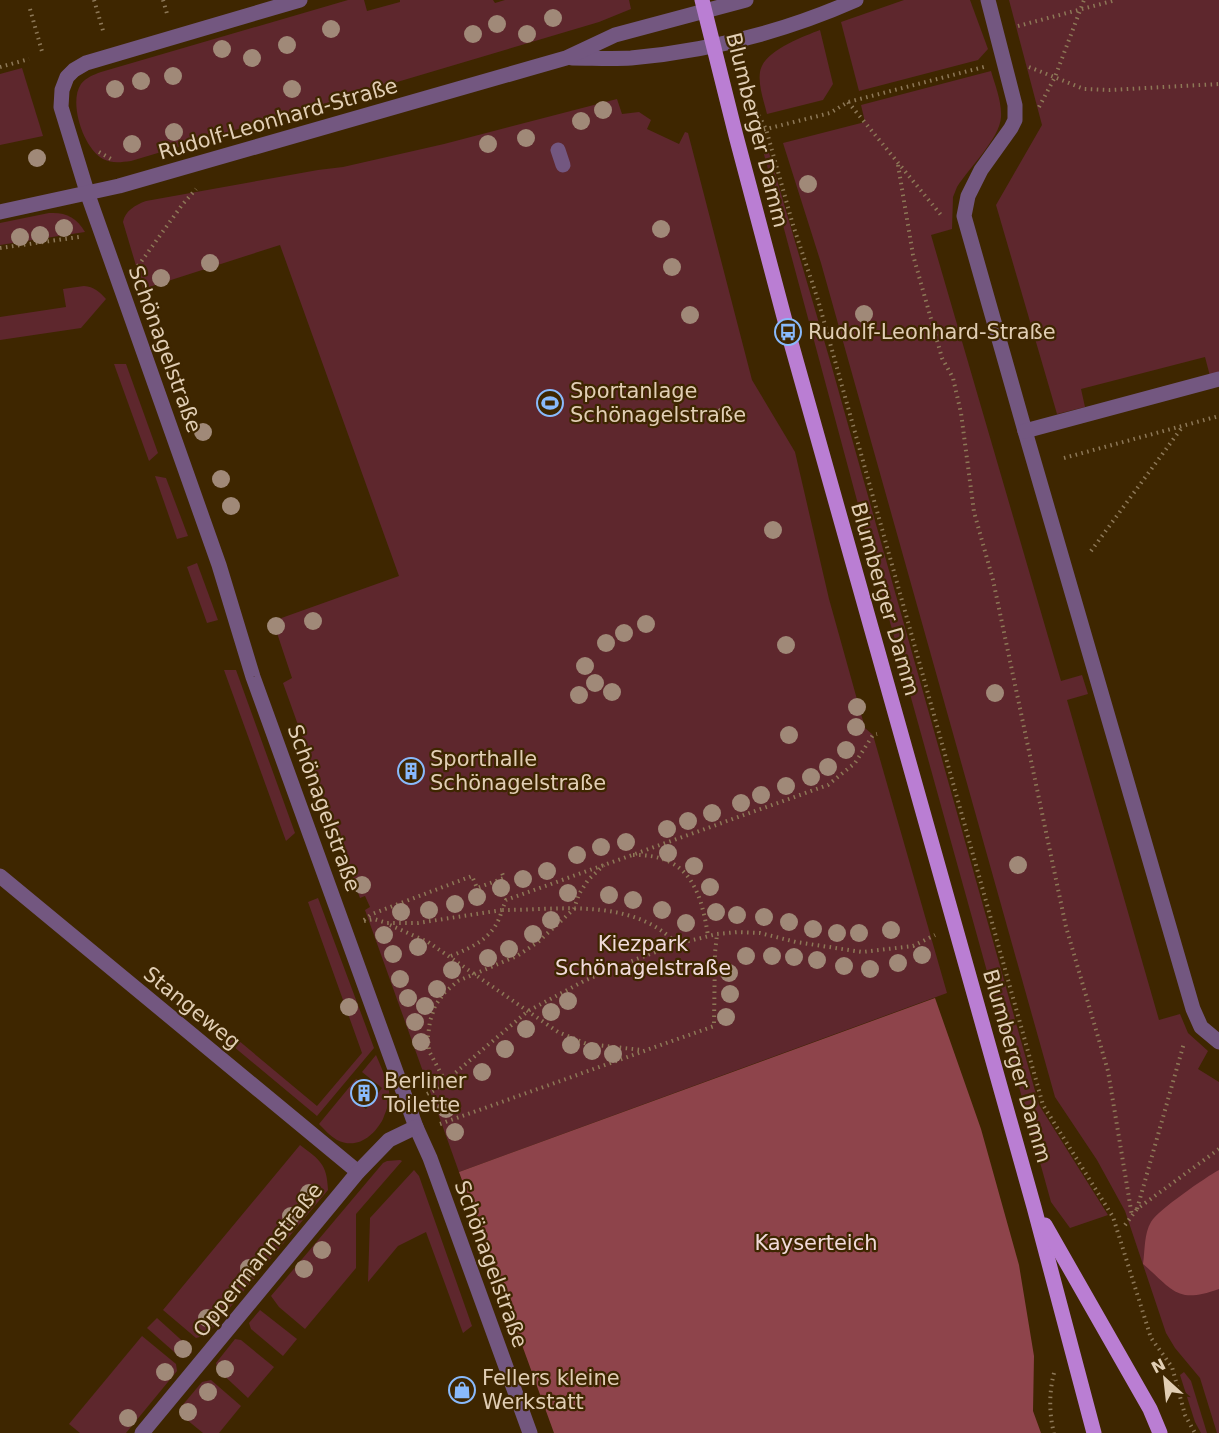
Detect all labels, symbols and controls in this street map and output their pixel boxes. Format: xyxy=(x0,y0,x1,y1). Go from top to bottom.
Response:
street label: Blumberger Damm xyxy=(721,30,793,230)
street label: Rudolf-Leonhard-Straße xyxy=(156,73,400,165)
street label: Schönagelstraße xyxy=(124,262,206,436)
bus stop icon: Rudolf-Leonhard-Straße xyxy=(773,317,803,347)
place label: Rudolf-Leonhard-Straße xyxy=(808,320,1056,344)
place label: Sportanlage Schönagelstraße xyxy=(570,379,746,427)
sports icon: Sportanlage Schönagelstraße xyxy=(535,388,565,418)
street label: Blumberger Damm xyxy=(846,500,924,698)
street label: Schönagelstraße xyxy=(283,721,365,895)
place label: Sporthalle Schönagelstraße xyxy=(430,747,606,795)
building icon: Sporthalle Schönagelstraße xyxy=(396,756,426,786)
park label: Kiezpark Schönagelstraße xyxy=(555,932,731,980)
street label: Stangeweg xyxy=(139,962,245,1054)
street label: Blumberger Damm xyxy=(978,967,1056,1165)
place label: Berliner Toilette xyxy=(383,1069,467,1117)
building icon: Berliner Toilette xyxy=(349,1078,379,1108)
street label: Schönagelstraße xyxy=(450,1177,532,1351)
street label: Oppermannstraße xyxy=(189,1178,327,1342)
park label: Kayserteich xyxy=(754,1231,878,1255)
north arrow xyxy=(1135,1349,1195,1409)
text: N xyxy=(1148,1355,1169,1378)
place label: Fellers kleine Werkstatt xyxy=(482,1366,620,1414)
shop icon: Fellers kleine Werkstatt xyxy=(447,1375,477,1405)

